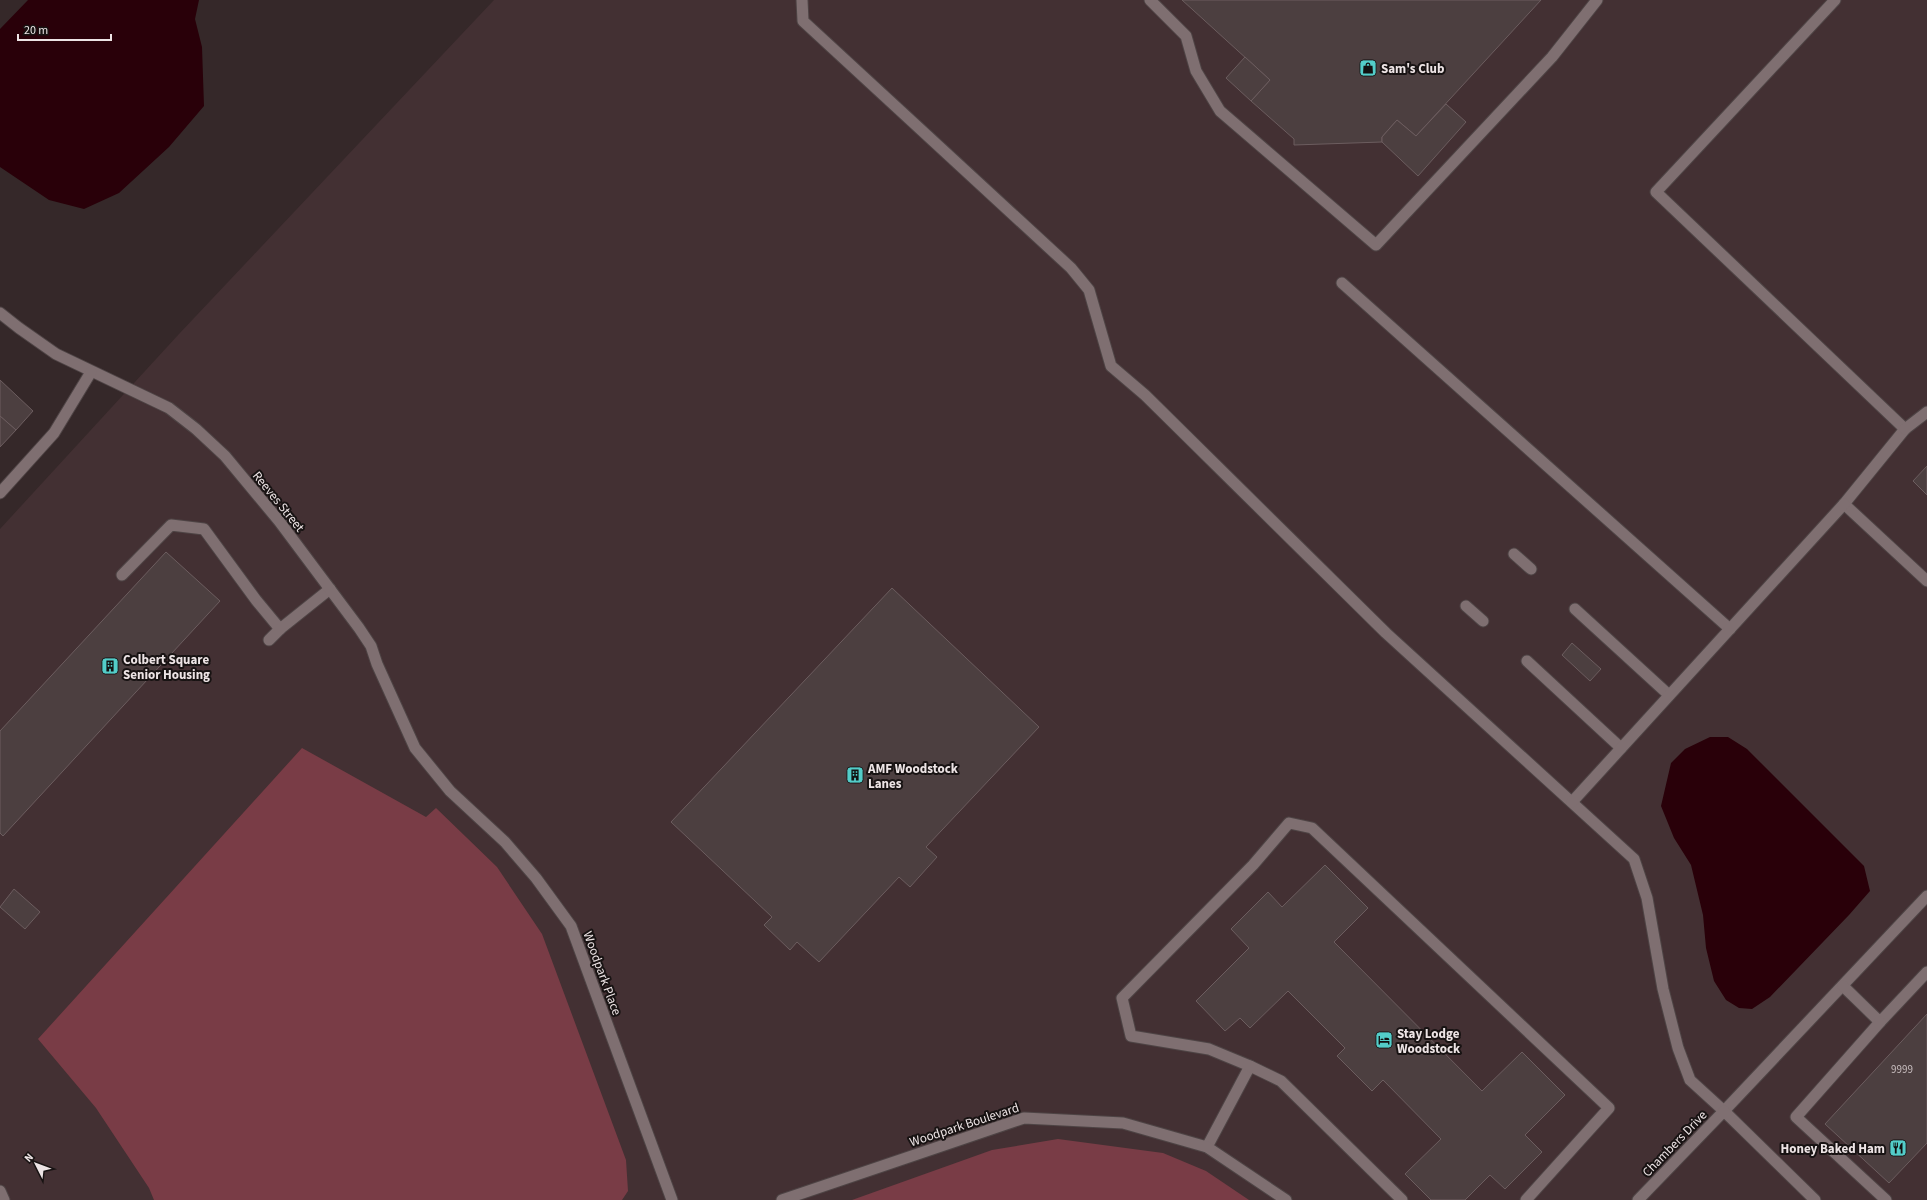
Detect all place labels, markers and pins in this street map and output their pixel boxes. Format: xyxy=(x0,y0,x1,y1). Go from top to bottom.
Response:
shop icon: Sam's Club xyxy=(1358,58,1378,78)
place label: Sam's Club xyxy=(1381,60,1444,78)
place label: Colbert Square Senior Housing xyxy=(123,651,210,684)
building icon: Colbert Square Senior Housing xyxy=(100,656,120,676)
place label: AMF Woodstock Lanes xyxy=(867,760,959,793)
building icon: AMF Woodstock Lanes xyxy=(845,765,865,785)
place label: Stay Lodge Woodstock xyxy=(1397,1025,1461,1058)
hotel icon: Stay Lodge Woodstock xyxy=(1374,1030,1394,1050)
restaurant icon: Honey Baked Ham xyxy=(1888,1138,1908,1158)
place label: Honey Baked Ham xyxy=(1781,1140,1885,1158)

